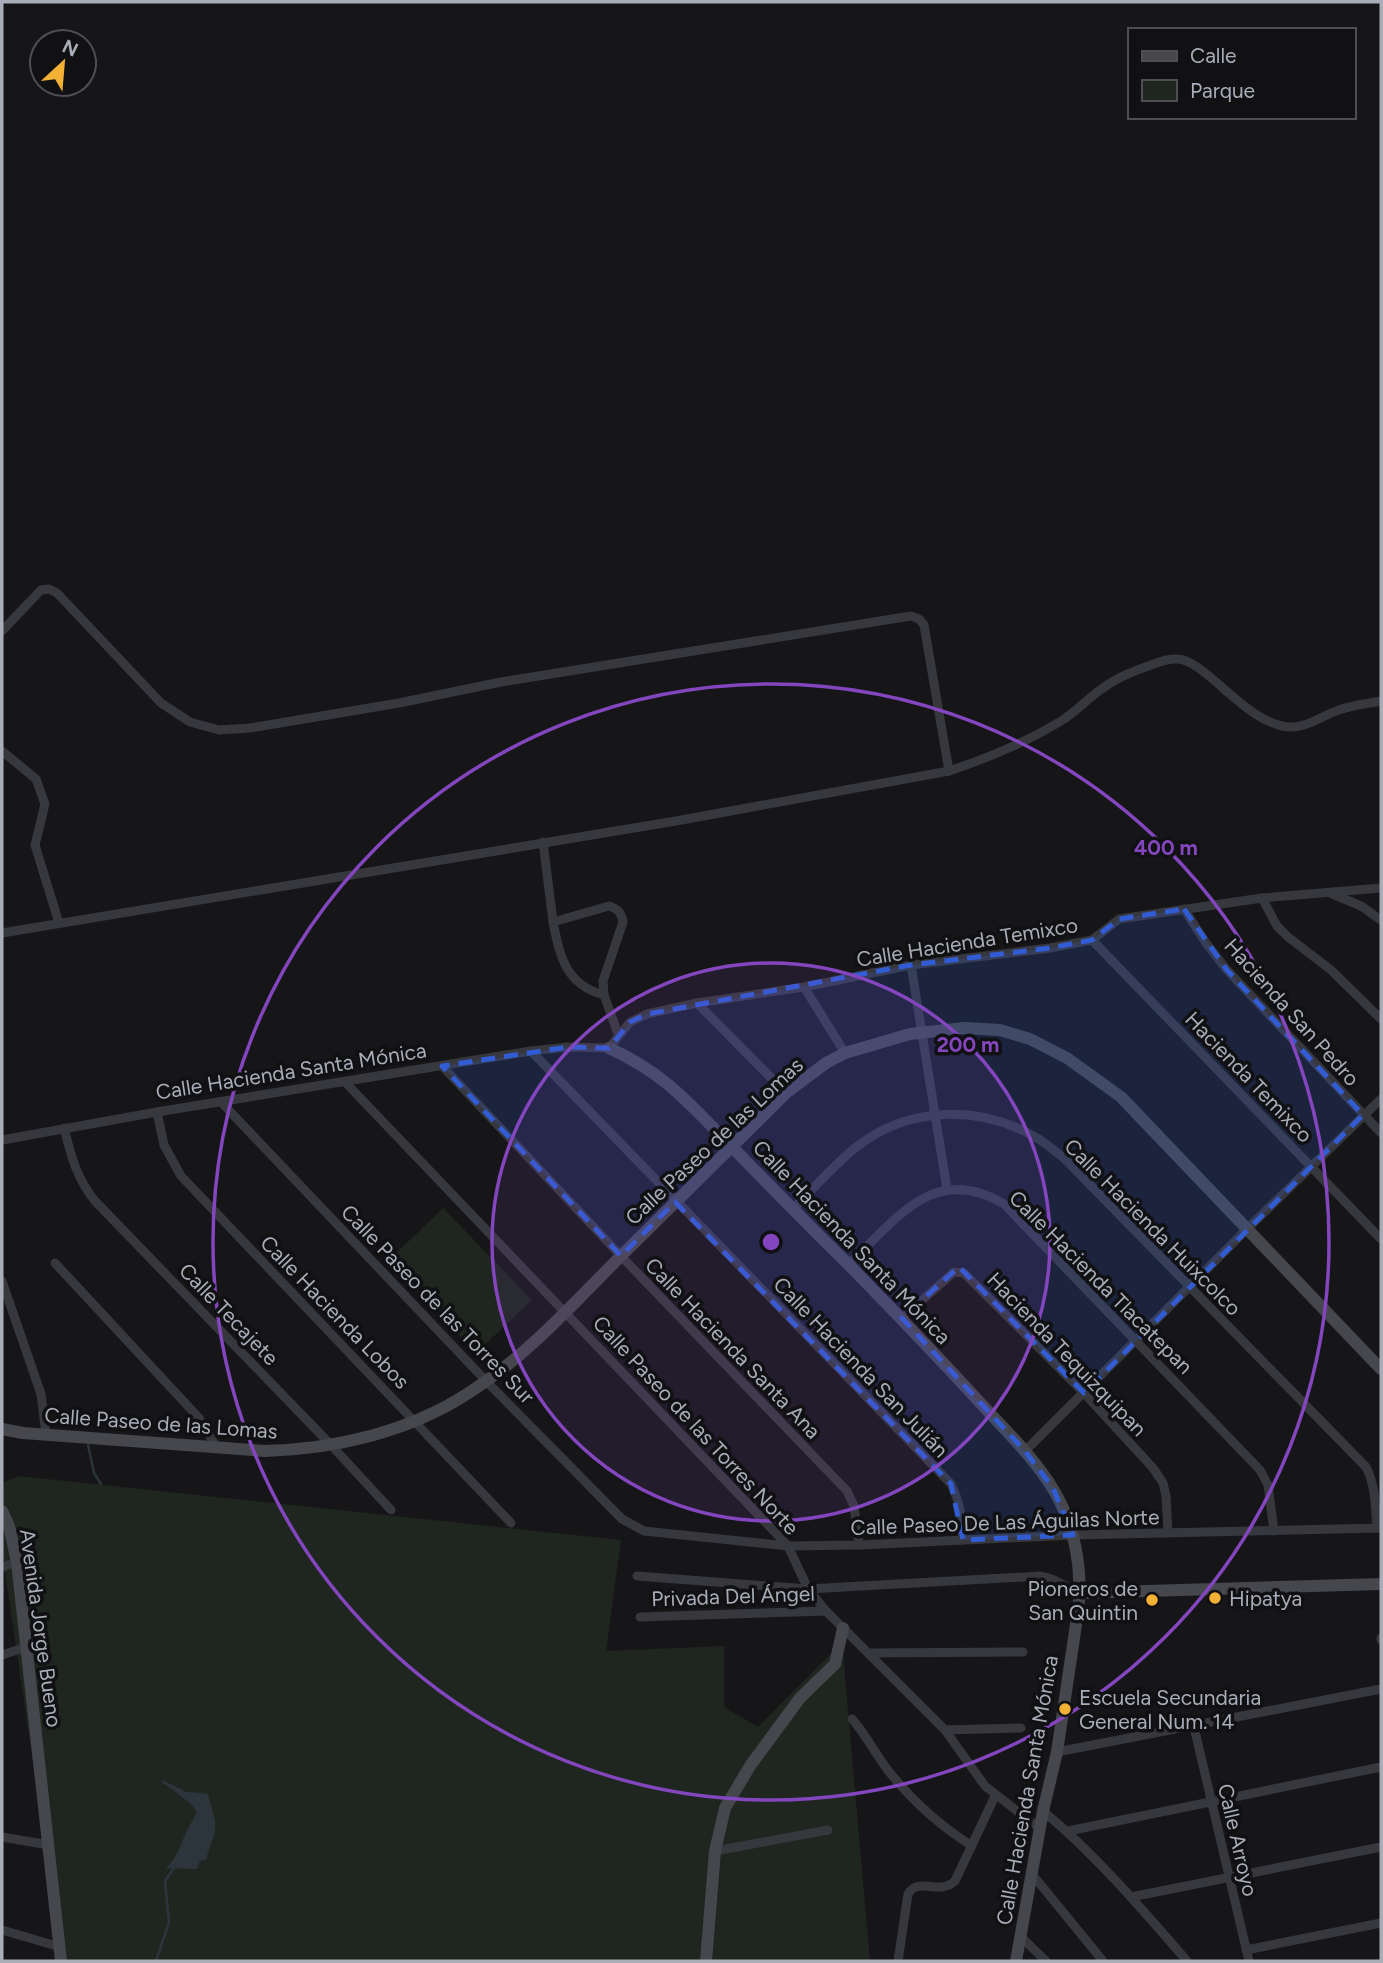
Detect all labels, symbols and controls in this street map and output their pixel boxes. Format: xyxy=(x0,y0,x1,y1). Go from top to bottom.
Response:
north arrow xyxy=(28,28,98,98)
legend xyxy=(1128,28,1355,119)
text: N xyxy=(59,35,82,62)
text: Calle xyxy=(1190,43,1237,68)
text: Parque xyxy=(1190,78,1255,103)
text: 400 m xyxy=(1134,835,1198,860)
street label: Calle Hacienda Temixco xyxy=(855,912,1079,972)
street label: Hacienda San Pedro xyxy=(1219,933,1365,1091)
street label: Hacienda Temixco xyxy=(1180,1006,1318,1148)
text: 200 m xyxy=(937,1032,999,1057)
street label: Calle Hacienda Santa Mónica xyxy=(154,1037,428,1105)
street label: Calle Paseo de las Lomas xyxy=(620,1052,808,1230)
street label: Calle Hacienda Huixcolco xyxy=(1059,1133,1247,1321)
street label: Calle Hacienda Santa Mónica xyxy=(748,1135,956,1349)
street label: Calle Hacienda Tlacatepan xyxy=(1004,1185,1198,1379)
street label: Calle Paseo de las Torres Sur xyxy=(336,1199,540,1409)
street label: Calle Hacienda Lobos xyxy=(255,1230,415,1394)
centre of rings xyxy=(759,1230,783,1254)
street label: Calle Hacienda Santa Ana xyxy=(640,1252,826,1444)
street label: Calle Tecajete xyxy=(174,1258,284,1370)
street label: Hacienda Tequizquipan xyxy=(982,1267,1152,1441)
street label: Calle Hacienda San Julián xyxy=(768,1272,954,1462)
street label: Calle Paseo de las Torres Norte xyxy=(588,1310,804,1540)
street label: Calle Paseo de las Lomas xyxy=(44,1402,278,1444)
street label: Calle Paseo De Las Águilas Norte xyxy=(850,1504,1160,1540)
street label: Avenida Jorge Bueno xyxy=(15,1527,67,1729)
place label: Pioneros de San Quintin xyxy=(1028,1576,1138,1625)
street label: Privada Del Ángel xyxy=(651,1581,815,1611)
place label: Hipatya xyxy=(1229,1586,1302,1611)
marker: Hipatya xyxy=(1207,1590,1223,1606)
marker: Pioneros de San Quintin xyxy=(1144,1592,1160,1608)
street label: Calle Hacienda Santa Mónica xyxy=(991,1653,1063,1927)
place label: Escuela Secundaria General Num. 14 xyxy=(1079,1685,1261,1734)
marker: Escuela Secundaria General Num. 14 xyxy=(1057,1701,1073,1717)
street label: Calle Arroyo xyxy=(1213,1781,1263,1899)

